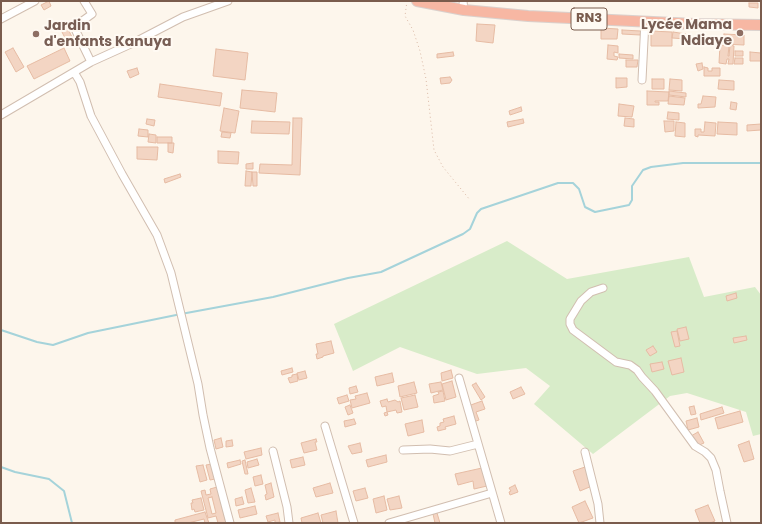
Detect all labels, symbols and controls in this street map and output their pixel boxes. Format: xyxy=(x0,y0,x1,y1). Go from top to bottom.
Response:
road number: RN3 xyxy=(571,8,607,30)
place label: Lycée Mama Ndiaye xyxy=(641,17,732,50)
place label: Jardin d'enfants Kanuya xyxy=(44,18,172,50)
marker: Lycée Mama Ndiaye xyxy=(735,28,745,38)
marker: Jardin d'enfants Kanuya xyxy=(31,29,41,39)

